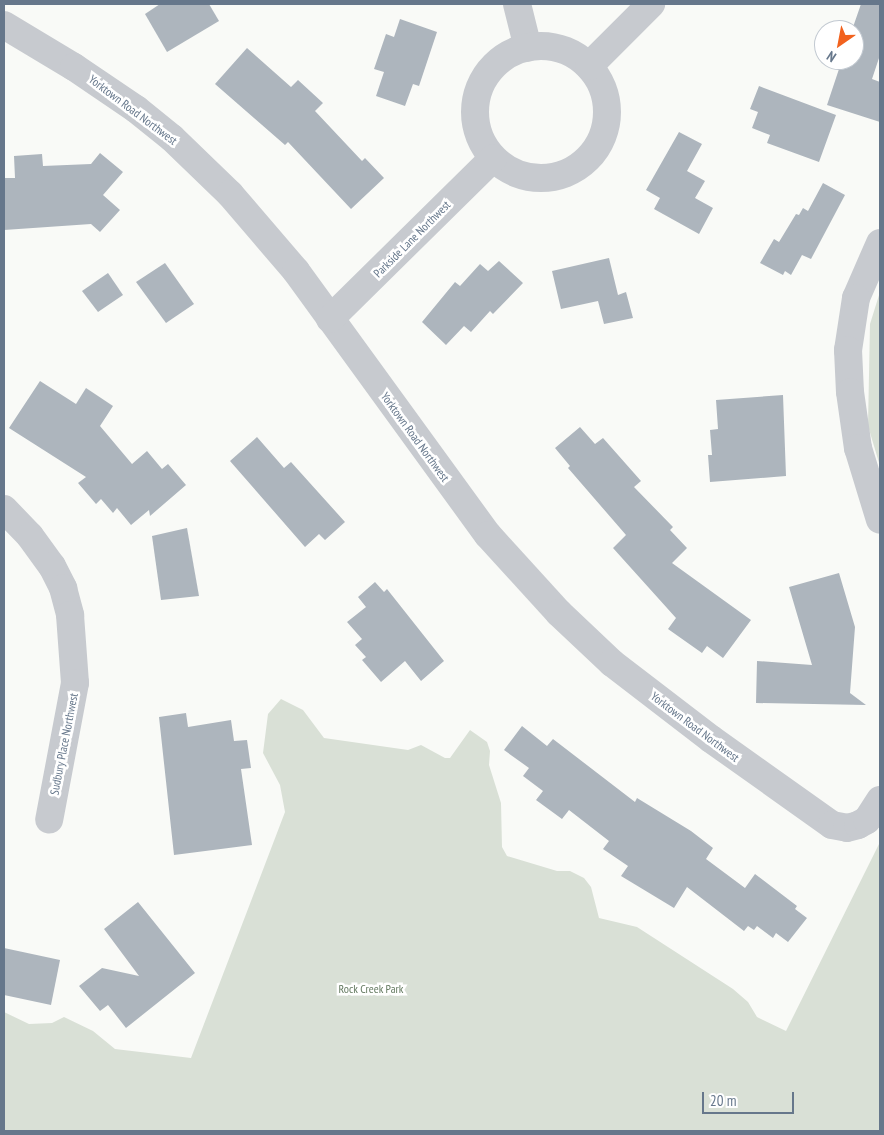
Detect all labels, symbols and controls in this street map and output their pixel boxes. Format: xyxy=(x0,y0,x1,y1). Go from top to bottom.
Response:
north arrow xyxy=(814,20,864,70)
text: N xyxy=(823,47,839,66)
street label: Yorktown Road Northwest xyxy=(86,72,180,148)
street label: Parkside Lane Northwest xyxy=(371,198,453,280)
street label: Yorktown Road Northwest xyxy=(378,389,452,485)
street label: Yorktown Road Northwest xyxy=(648,689,742,765)
street label: Sudbury Place Northwest xyxy=(47,692,81,796)
park label: Rock Creek Park xyxy=(338,982,404,996)
scale bar xyxy=(704,1082,796,1114)
text: 20 m xyxy=(710,1091,736,1110)

